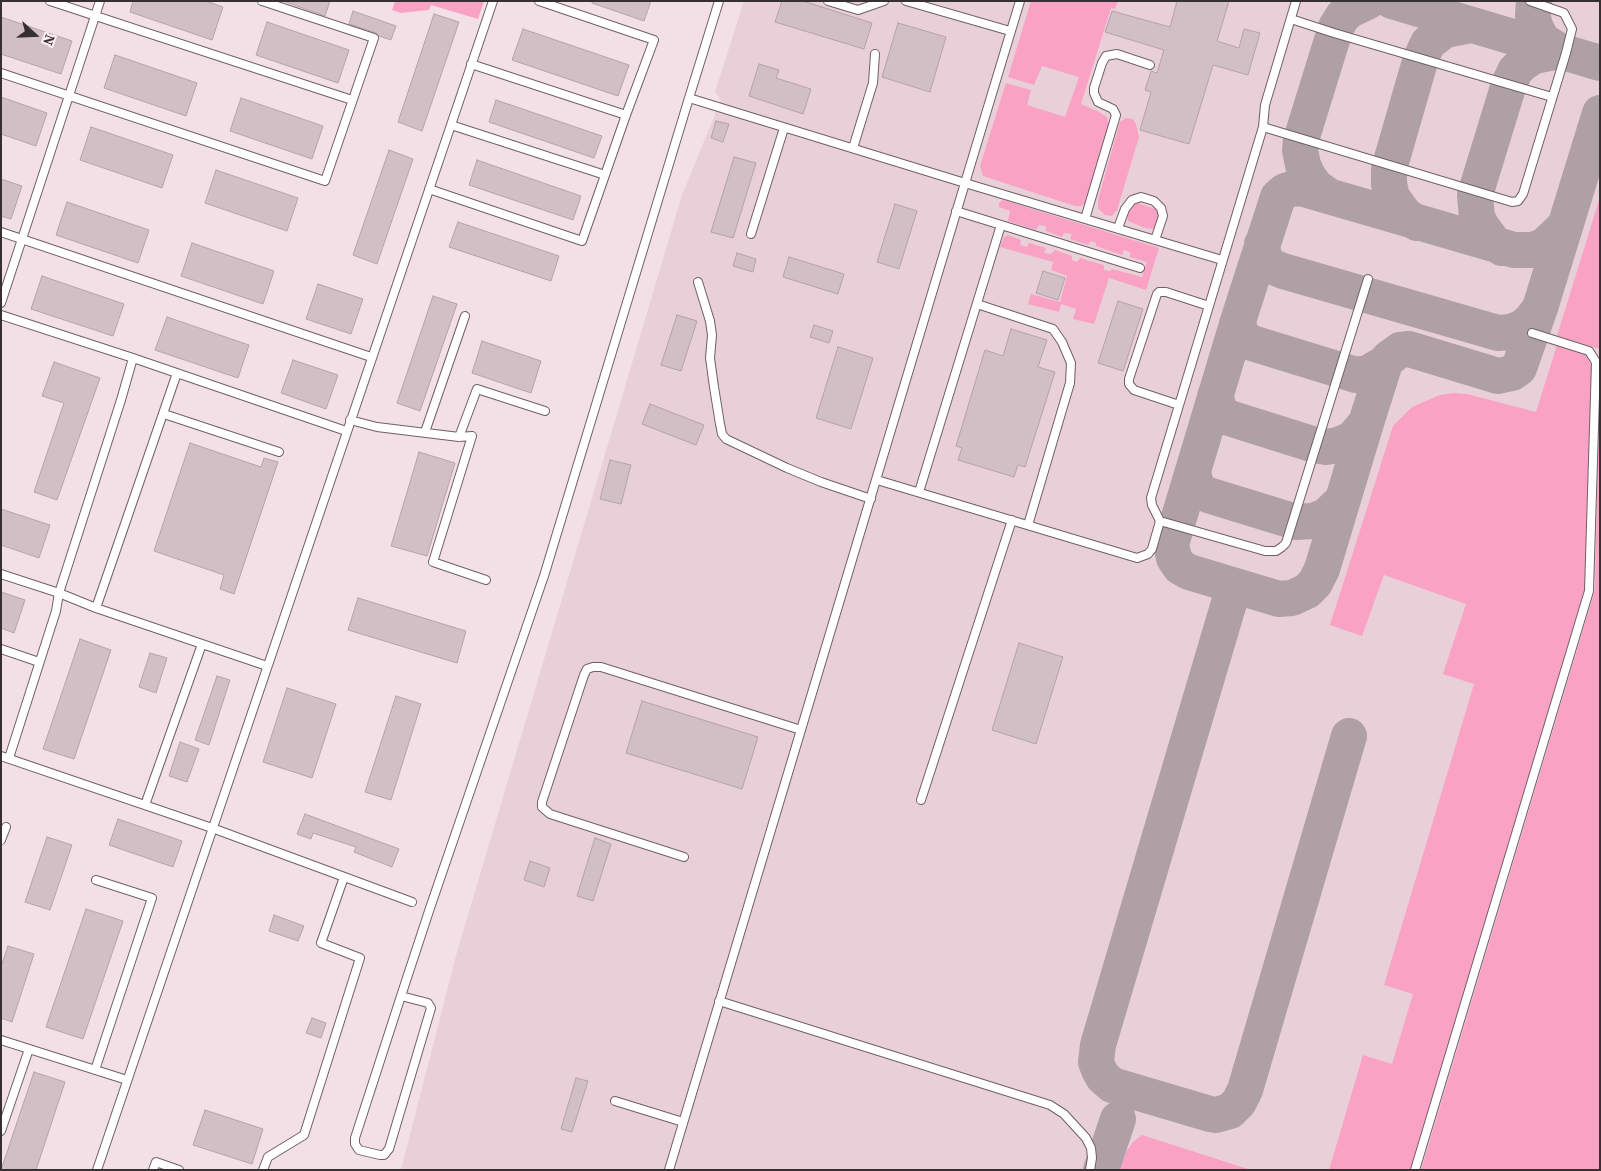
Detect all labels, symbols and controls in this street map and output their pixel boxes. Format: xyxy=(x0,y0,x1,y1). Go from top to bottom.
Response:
north arrow xyxy=(10,10,60,60)
text: N xyxy=(38,32,60,48)

